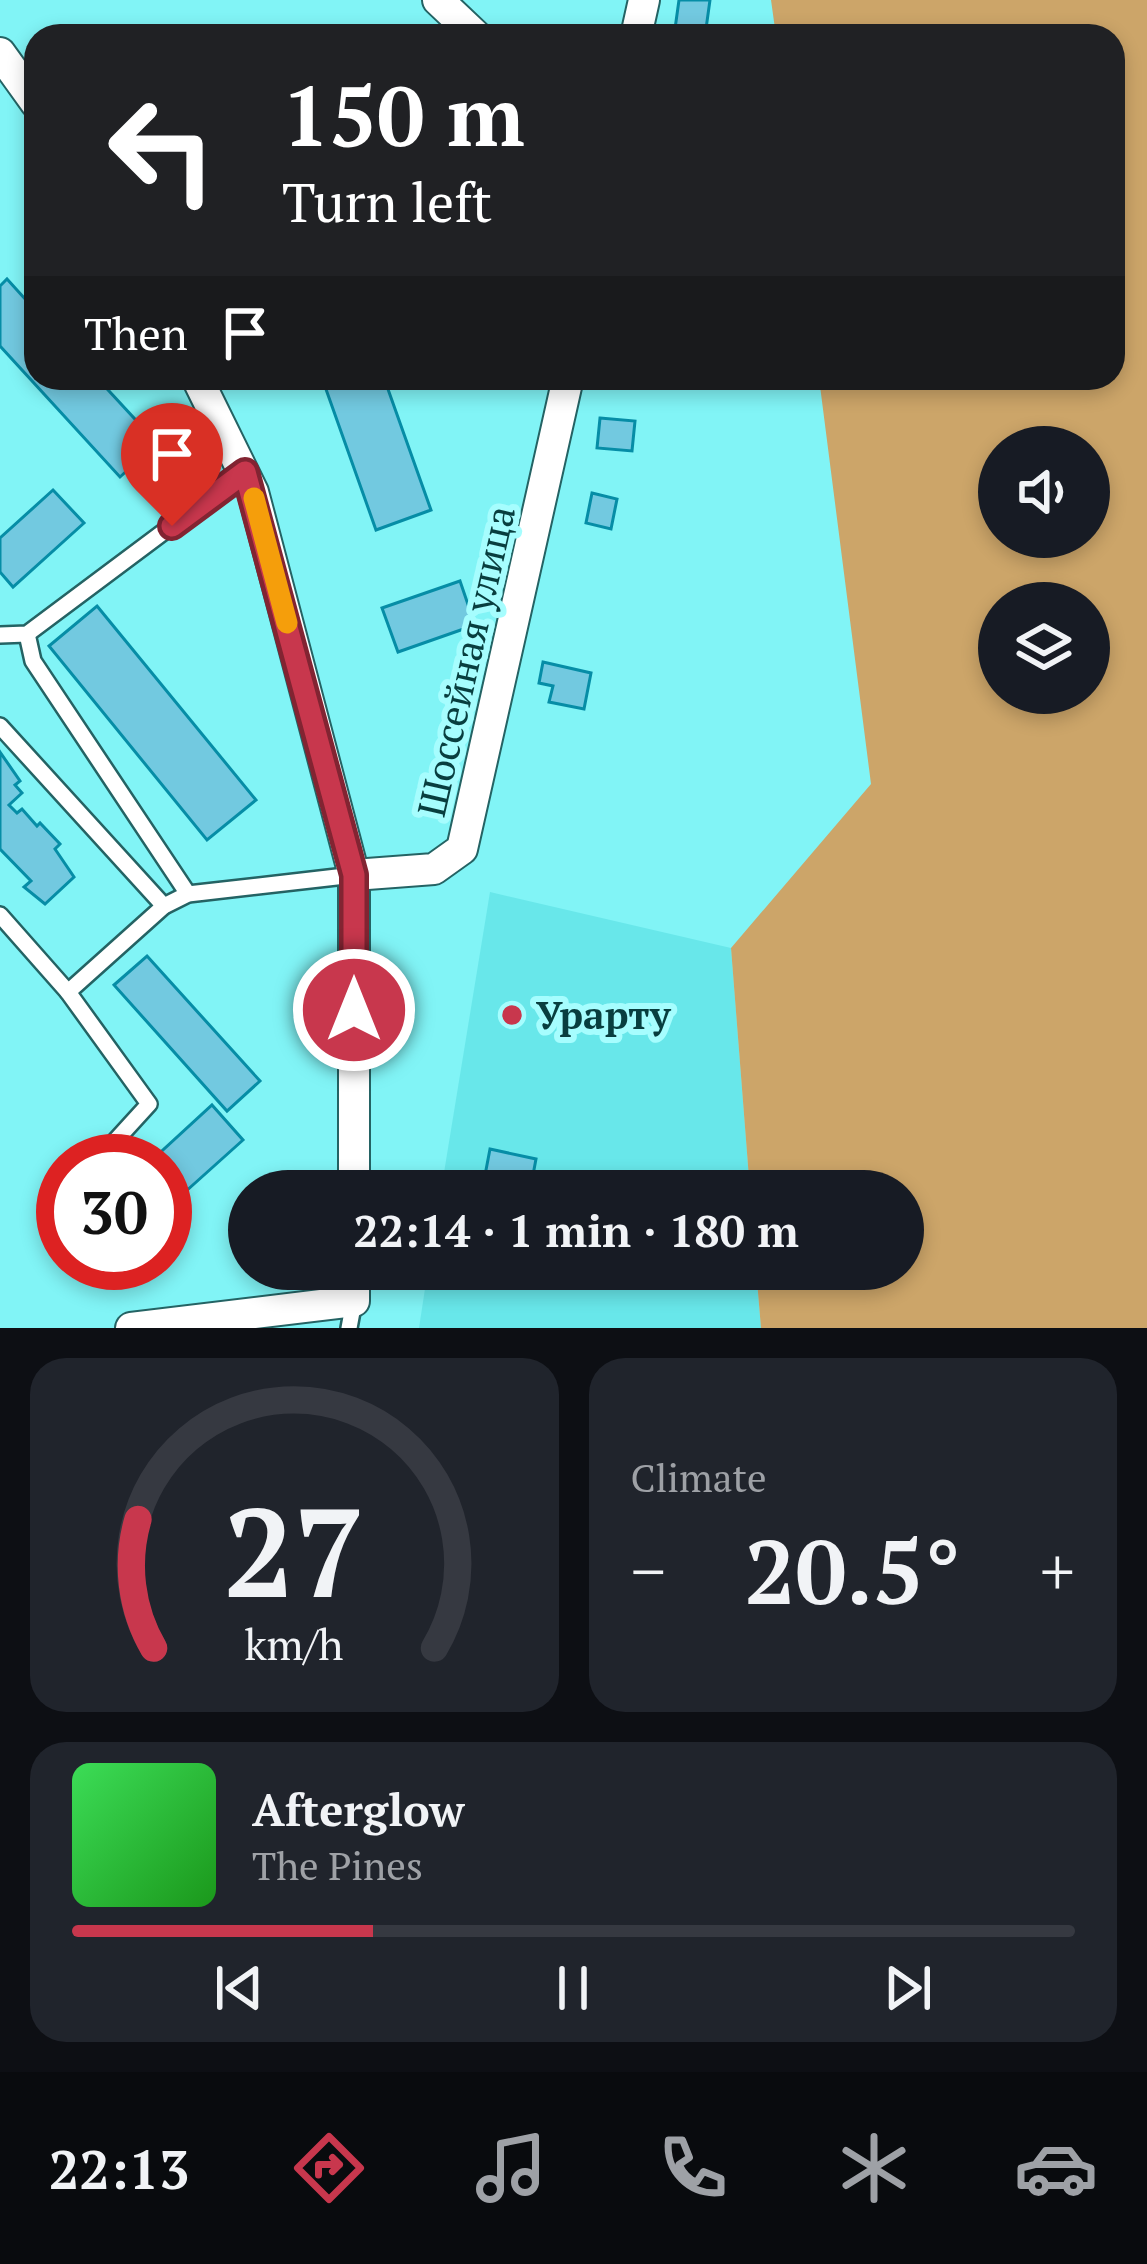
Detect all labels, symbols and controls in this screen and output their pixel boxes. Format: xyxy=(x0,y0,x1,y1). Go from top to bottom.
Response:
text: 150 m xyxy=(282,59,525,170)
icon: left xyxy=(84,72,240,228)
text: Turn left xyxy=(282,166,492,237)
icon: arrive xyxy=(212,300,278,366)
text: Then xyxy=(84,303,188,363)
pin xyxy=(121,403,223,526)
icon: arrive xyxy=(139,421,205,487)
map controls xyxy=(978,426,1110,714)
button: sound xyxy=(978,426,1110,558)
street label: Шоссейная улица xyxy=(404,500,526,821)
button: layers xyxy=(978,582,1110,714)
position arrow xyxy=(291,947,417,1073)
place label: Урарту xyxy=(536,988,672,1040)
marker: Урарту xyxy=(499,1002,525,1028)
speed limit sign: 30 xyxy=(36,1134,192,1290)
text: 22:14 · 1 min · 180 m xyxy=(353,1200,799,1260)
text: Climate xyxy=(631,1451,767,1503)
text: 27 xyxy=(224,1467,365,1633)
text: 20.5° xyxy=(745,1510,961,1630)
text: − xyxy=(631,1526,666,1614)
text: + xyxy=(1040,1526,1075,1614)
text: km/h xyxy=(245,1615,344,1672)
text: Afterglow xyxy=(252,1779,465,1839)
text: The Pines xyxy=(252,1839,423,1891)
icon: previous xyxy=(206,1955,272,2021)
icon: pause xyxy=(540,1955,606,2021)
icon: next xyxy=(875,1955,941,2021)
icon: directions xyxy=(287,2126,371,2210)
icon: music xyxy=(469,2126,553,2210)
icon: phone xyxy=(651,2126,735,2210)
icon: climate xyxy=(832,2126,916,2210)
icon: car xyxy=(1014,2126,1098,2210)
text: 22:13 xyxy=(49,2133,189,2204)

